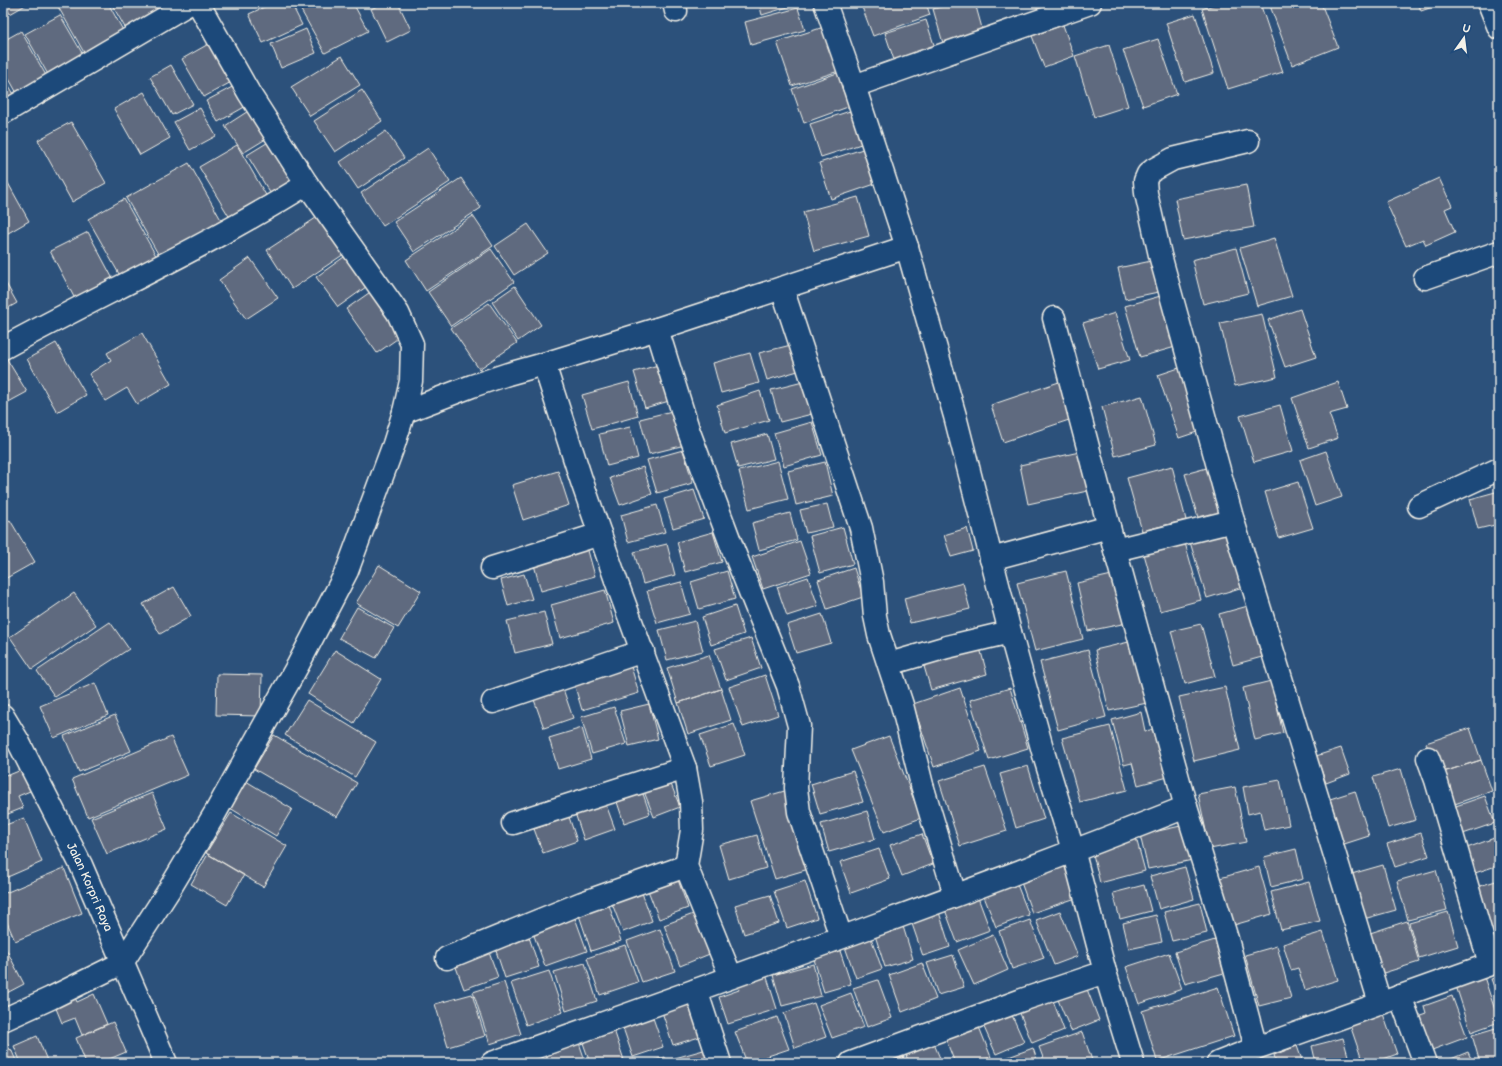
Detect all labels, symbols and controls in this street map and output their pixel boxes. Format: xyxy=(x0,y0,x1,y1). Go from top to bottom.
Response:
north arrow xyxy=(1444,18,1484,58)
text: U xyxy=(1461,22,1472,36)
street label: Jalan Korpri Raya xyxy=(63,840,116,934)

